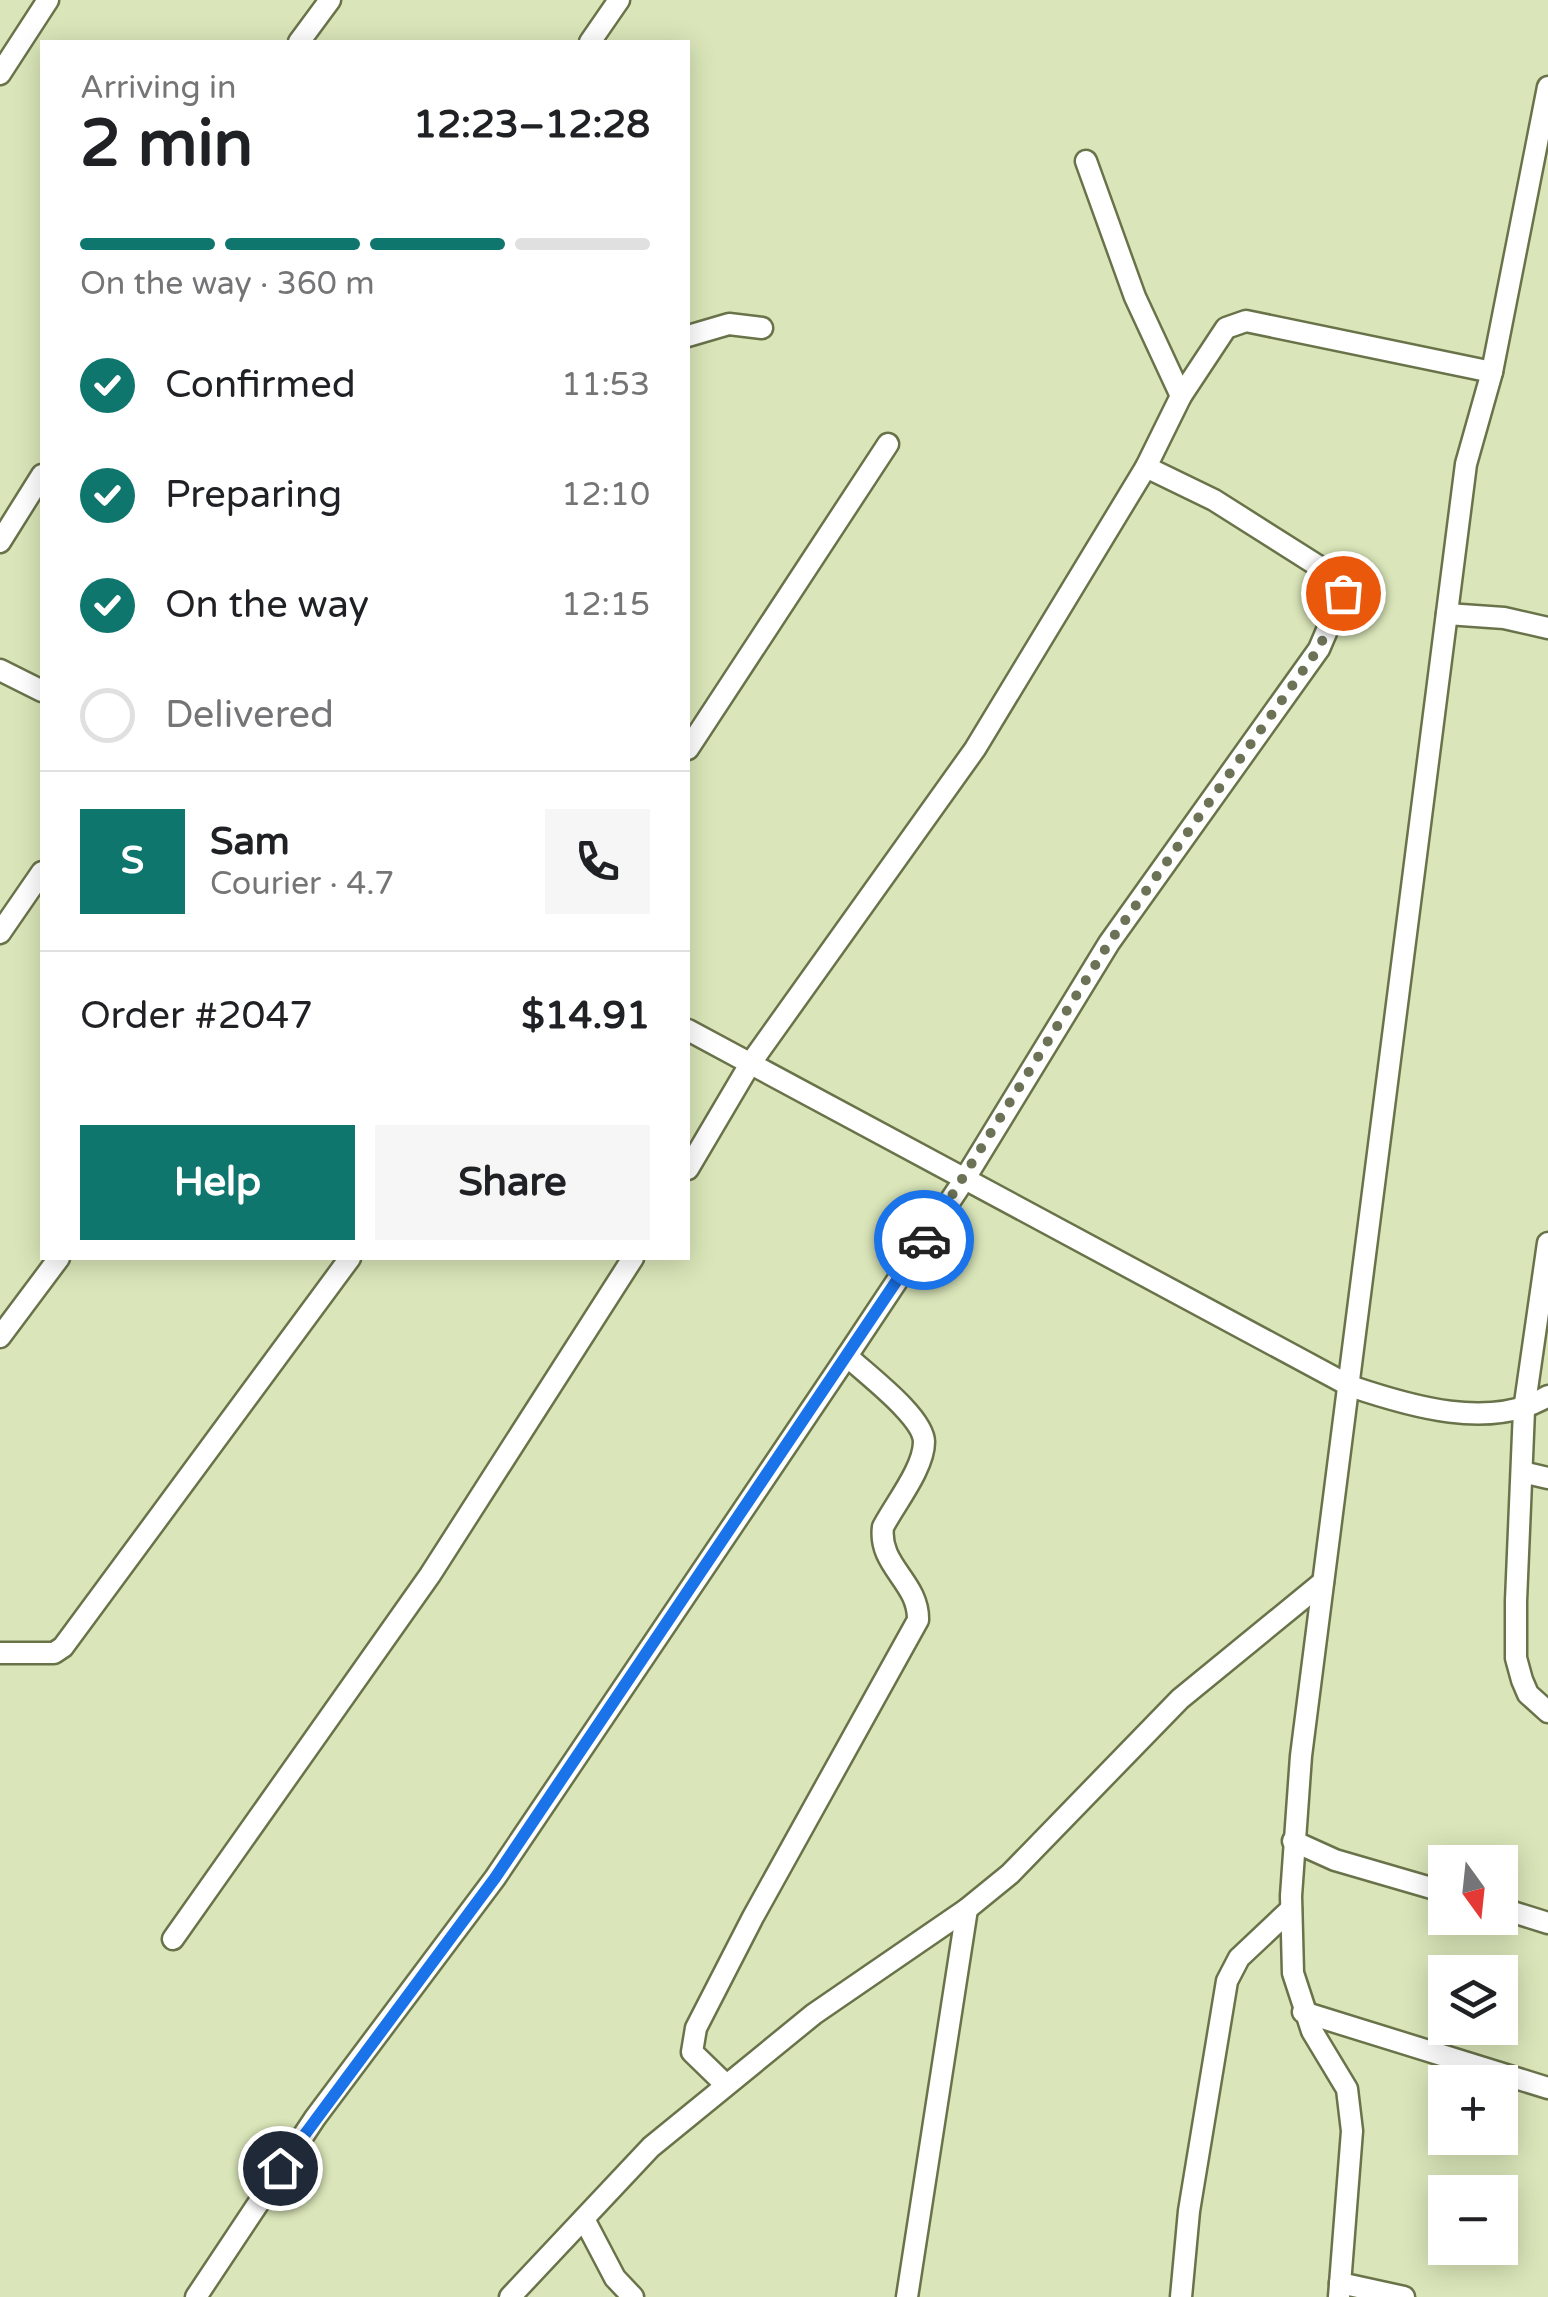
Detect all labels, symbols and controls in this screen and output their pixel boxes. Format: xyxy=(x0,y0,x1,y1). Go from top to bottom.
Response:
text: Arriving in xyxy=(80,69,237,107)
text: 12:23–12:28 xyxy=(413,102,650,148)
text: 2 min xyxy=(80,105,253,184)
text: On the way · 360 m xyxy=(80,265,375,303)
icon: check xyxy=(80,358,135,413)
text: Confirmed xyxy=(165,362,356,408)
text: 11:53 xyxy=(561,366,650,404)
icon: check xyxy=(80,468,135,523)
text: Preparing xyxy=(165,472,342,518)
text: 12:10 xyxy=(561,476,650,514)
pin xyxy=(1301,551,1386,636)
icon: bag xyxy=(1316,566,1371,621)
icon: check xyxy=(80,578,135,633)
text: On the way xyxy=(165,582,369,628)
text: 12:15 xyxy=(561,586,650,624)
text: Delivered xyxy=(165,692,334,738)
button: phone xyxy=(545,809,650,914)
text: Sam xyxy=(210,819,290,865)
text: S xyxy=(121,838,144,884)
text: Courier · 4.7 xyxy=(210,865,394,903)
text: Order #2047 xyxy=(80,993,313,1039)
text: $14.91 xyxy=(521,993,650,1039)
button: Help xyxy=(80,1125,355,1240)
button: Share xyxy=(375,1125,650,1240)
courier xyxy=(874,1190,974,1290)
icon: car xyxy=(897,1213,952,1268)
north arrow xyxy=(1428,1845,1518,1935)
map controls xyxy=(1428,1845,1518,2265)
button: layers xyxy=(1428,1955,1518,2045)
button: + xyxy=(1428,2065,1518,2155)
pin xyxy=(238,2126,323,2211)
icon: home xyxy=(253,2141,308,2196)
button: − xyxy=(1428,2175,1518,2265)

